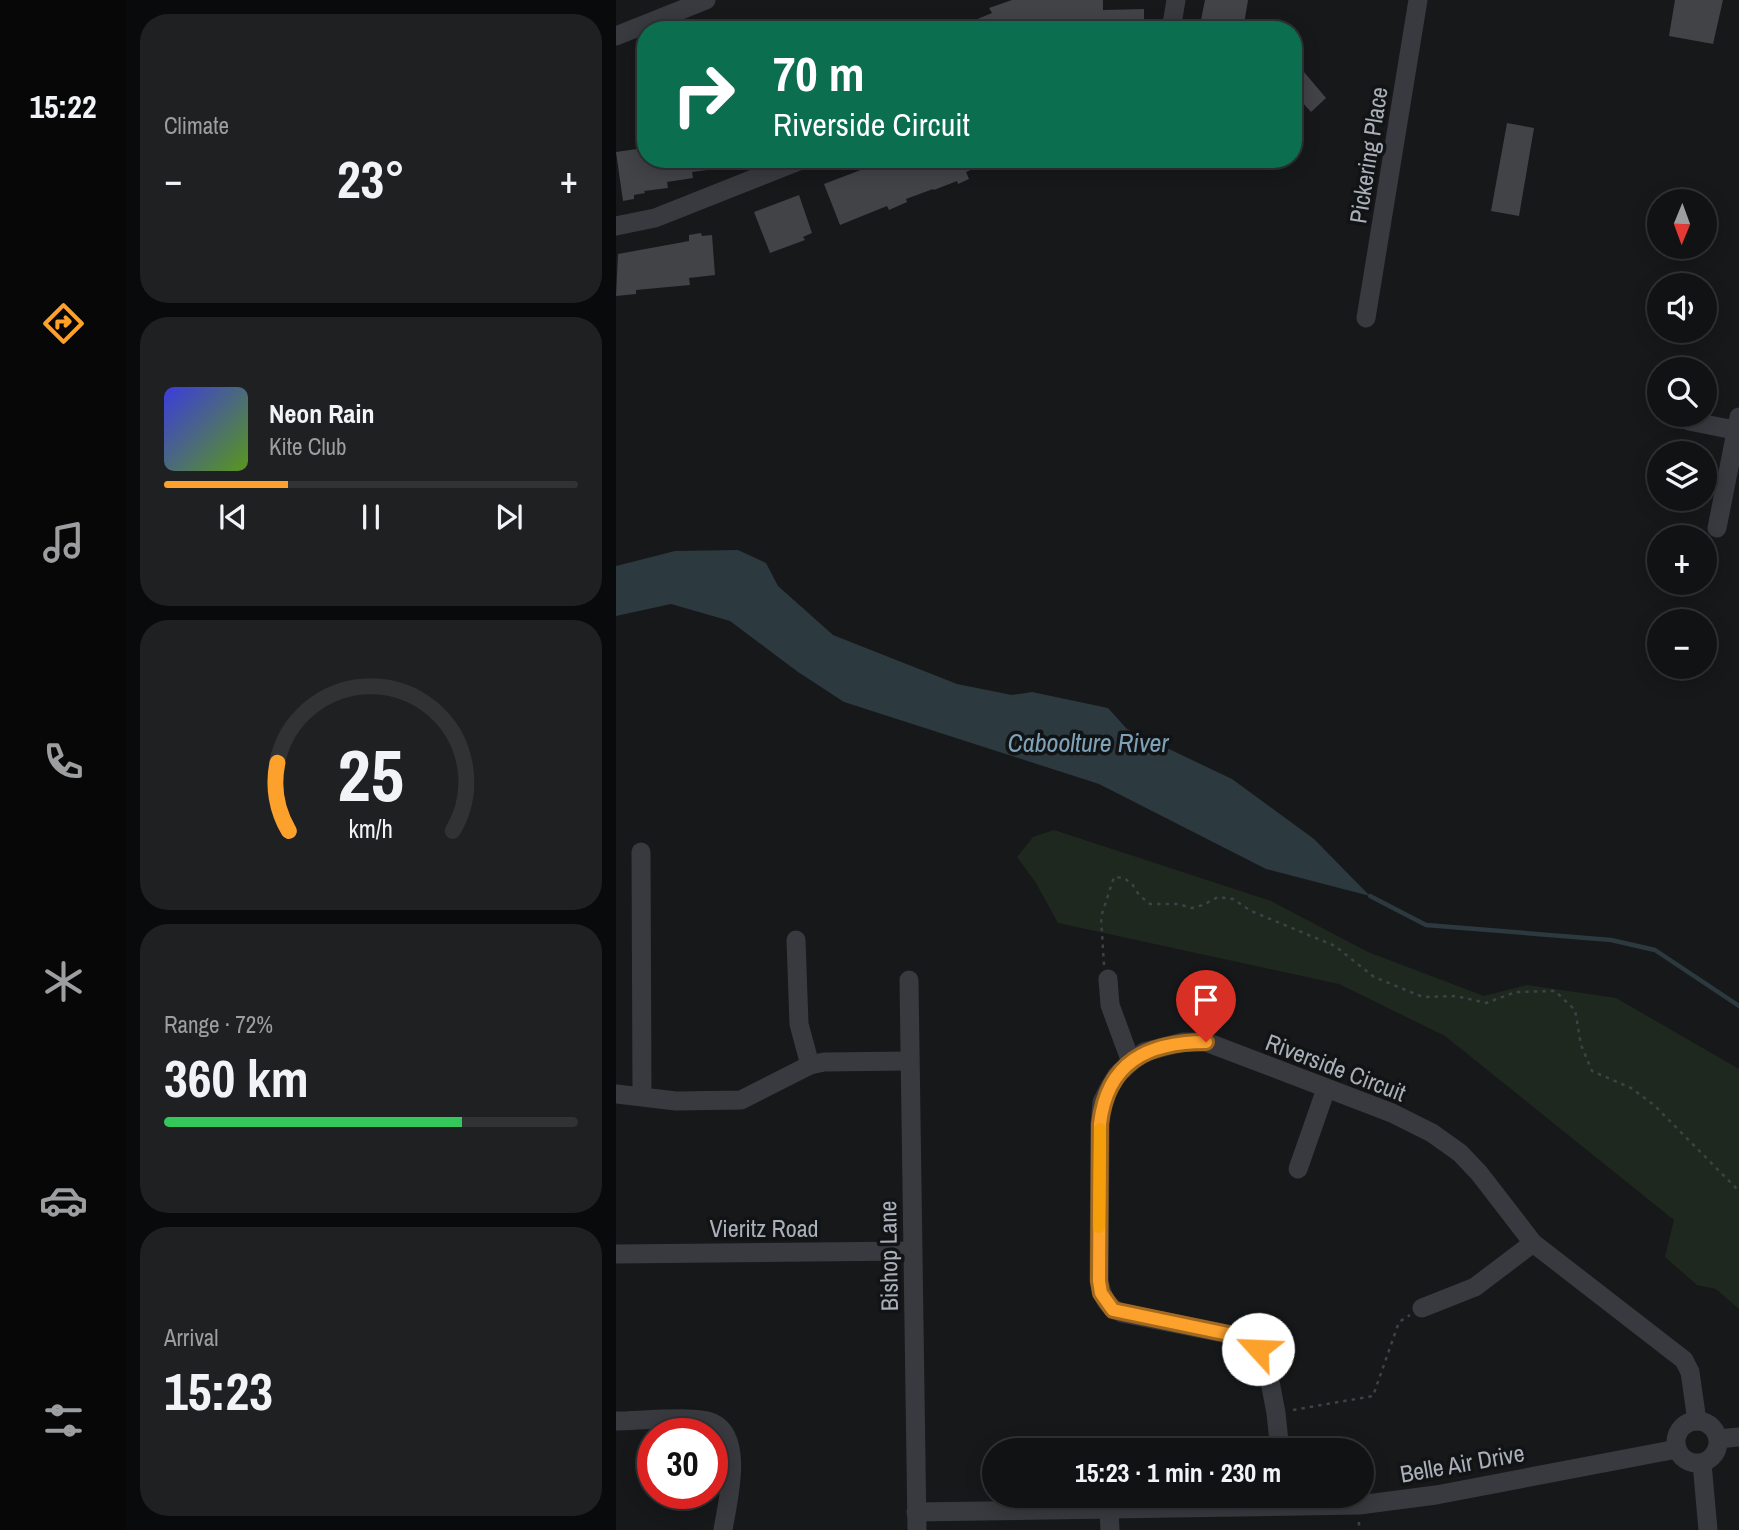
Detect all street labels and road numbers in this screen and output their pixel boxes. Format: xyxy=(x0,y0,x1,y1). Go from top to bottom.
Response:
street label: Pickering Place xyxy=(1341,84,1395,226)
street label: Riverside Circuit xyxy=(1261,1026,1411,1109)
street label: Bishop Lane xyxy=(871,1200,905,1312)
street label: Vieritz Road xyxy=(709,1212,819,1244)
street label: Belle Air Drive xyxy=(1397,1436,1527,1490)

